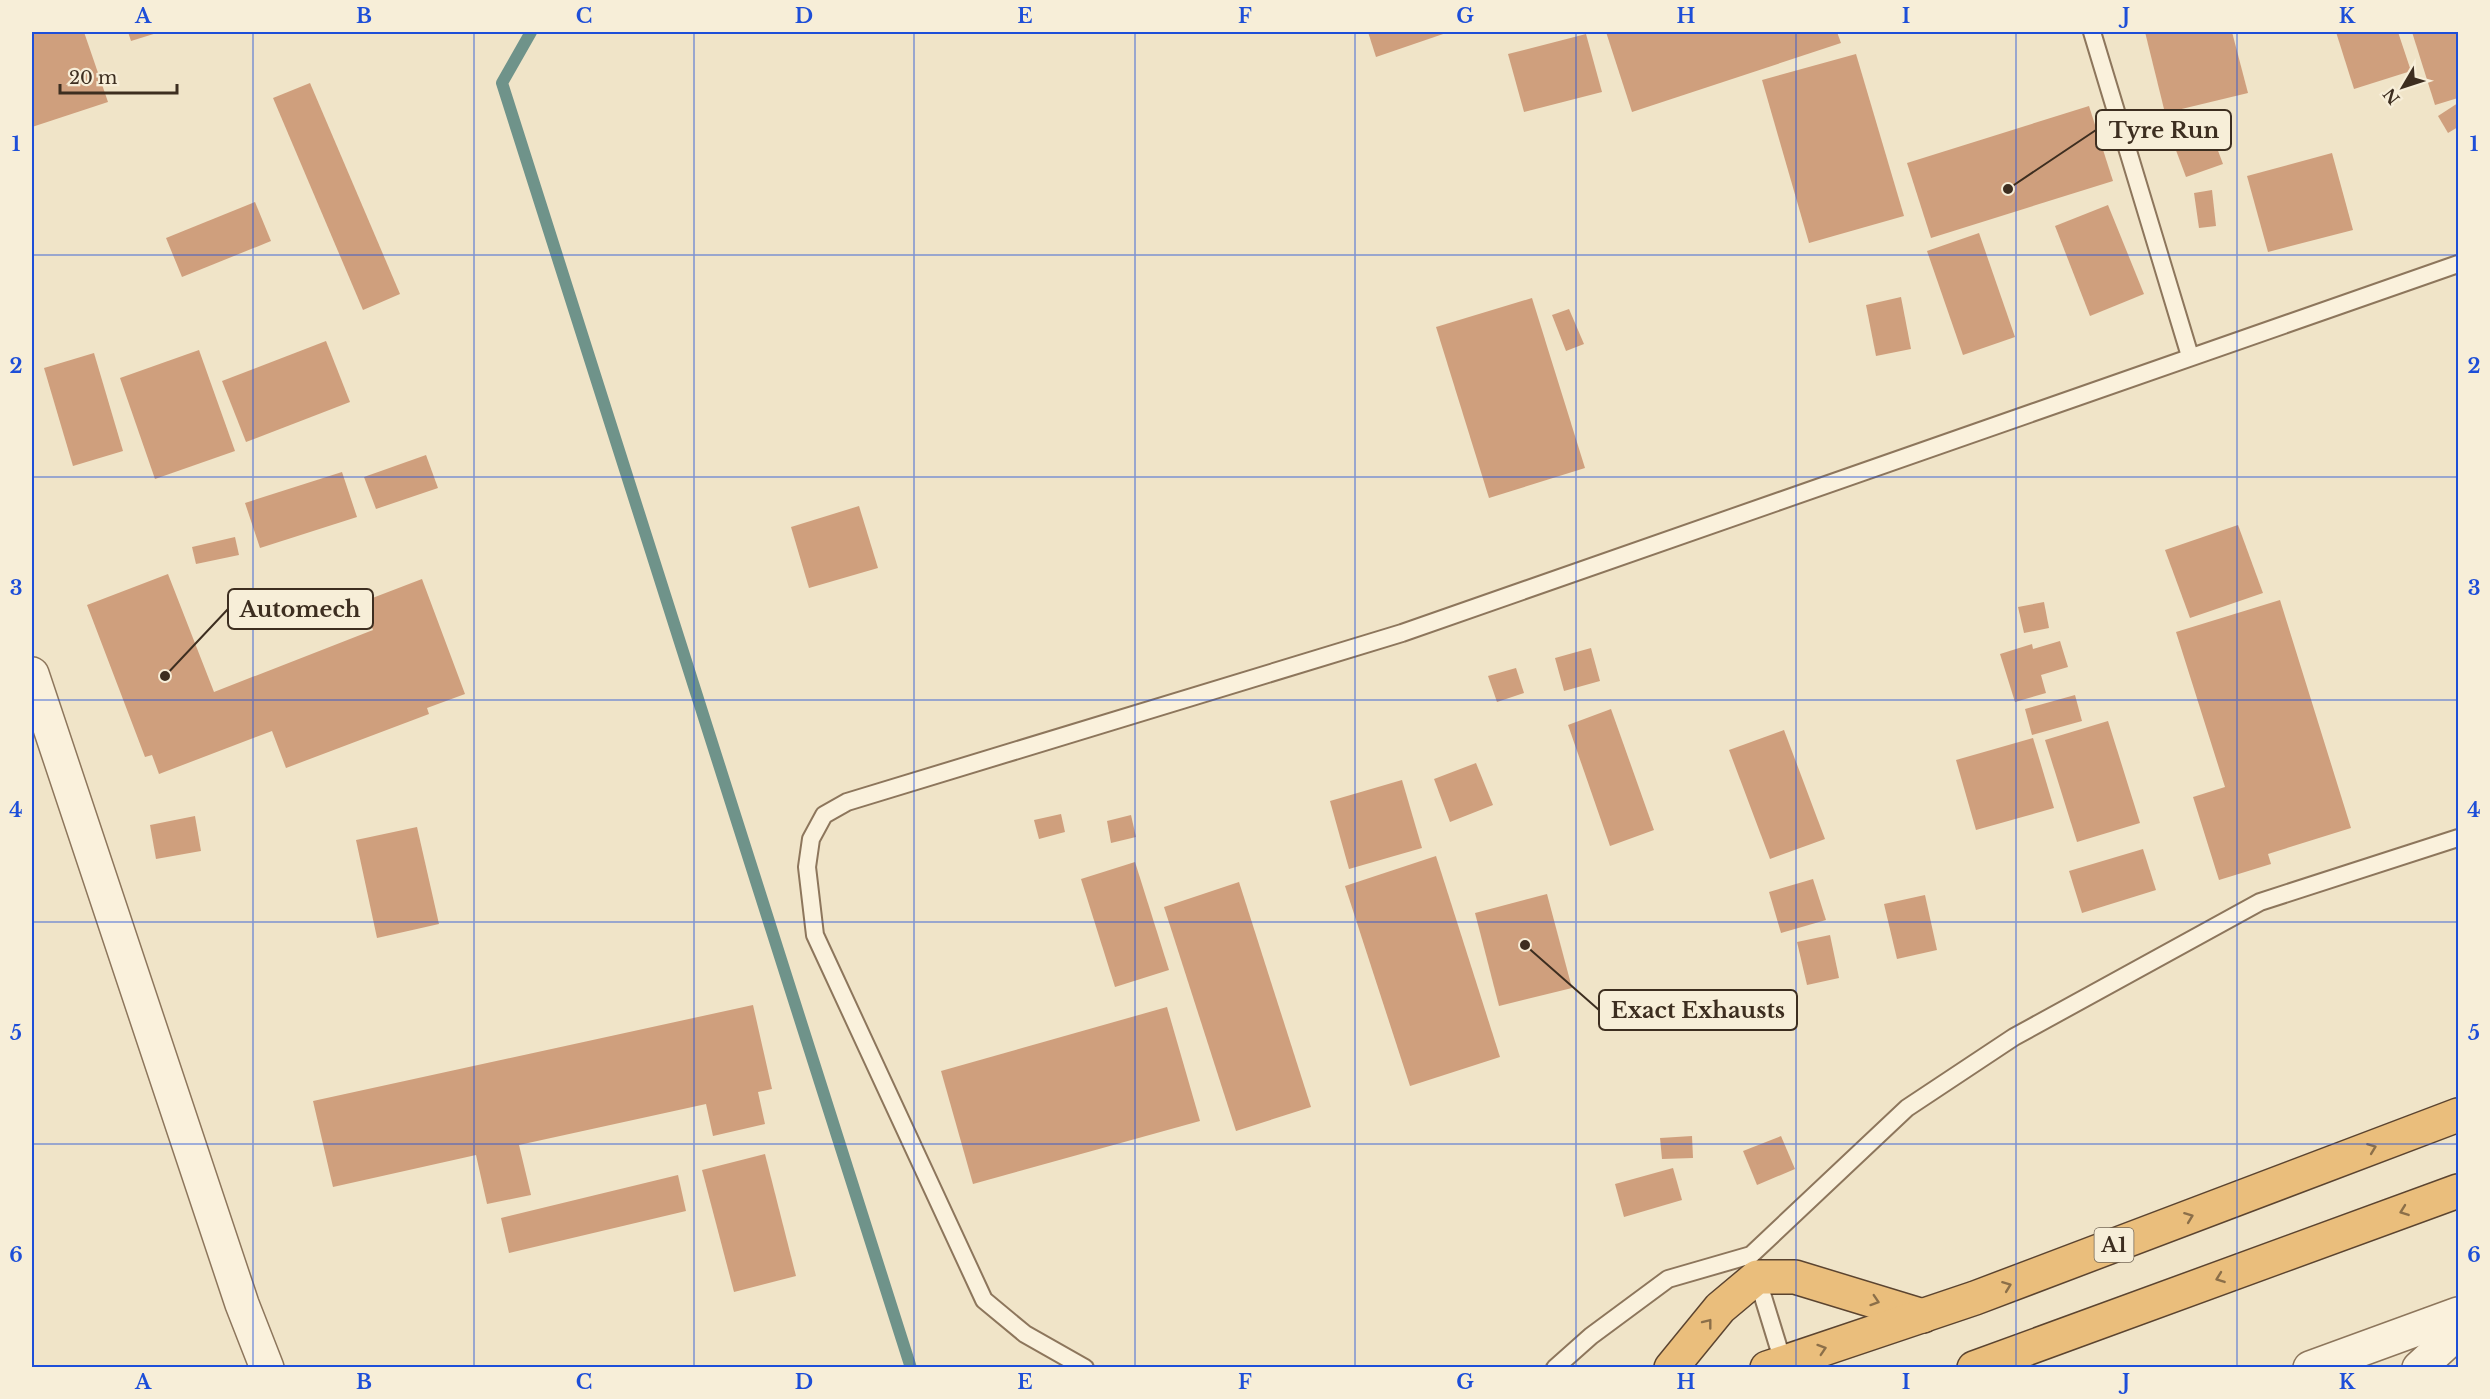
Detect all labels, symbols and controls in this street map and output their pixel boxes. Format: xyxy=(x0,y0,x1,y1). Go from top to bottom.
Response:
text: A xyxy=(134,4,152,28)
text: B xyxy=(356,4,372,28)
text: C xyxy=(576,4,592,28)
text: D xyxy=(795,4,813,28)
text: E xyxy=(1017,4,1033,28)
text: F xyxy=(1238,4,1252,28)
text: G xyxy=(1456,4,1474,28)
text: H xyxy=(1677,4,1696,28)
text: I xyxy=(1902,4,1910,28)
text: J xyxy=(2118,4,2130,28)
text: K xyxy=(2339,4,2356,28)
scale bar xyxy=(60,57,177,95)
north arrow xyxy=(2373,57,2433,117)
text: 20 m xyxy=(69,67,117,89)
text: N xyxy=(2379,84,2404,109)
callout: Tyre Run xyxy=(2096,110,2231,150)
text: Tyre Run xyxy=(2109,117,2219,144)
text: 1 xyxy=(12,132,21,156)
text: 1 xyxy=(2470,132,2479,156)
text: 2 xyxy=(9,354,23,378)
text: 2 xyxy=(2467,354,2481,378)
text: 3 xyxy=(10,576,22,600)
text: 3 xyxy=(2468,576,2480,600)
callout: Automech xyxy=(228,589,373,629)
text: Automech xyxy=(238,596,361,623)
text: 4 xyxy=(9,798,23,822)
text: 4 xyxy=(2467,798,2481,822)
callout: Exact Exhausts xyxy=(1599,990,1797,1030)
text: Exact Exhausts xyxy=(1611,997,1785,1024)
text: 5 xyxy=(10,1021,22,1045)
text: 5 xyxy=(2468,1021,2480,1045)
one-way arrow xyxy=(2365,1143,2376,1155)
one-way arrow xyxy=(2399,1203,2409,1216)
one-way arrow xyxy=(2183,1212,2194,1224)
road number: A1 xyxy=(2094,1228,2134,1262)
text: 6 xyxy=(9,1243,23,1267)
text: 6 xyxy=(2467,1243,2481,1267)
one-way arrow xyxy=(2216,1270,2226,1283)
one-way arrow xyxy=(2001,1281,2012,1293)
one-way arrow xyxy=(1869,1294,1880,1306)
one-way arrow xyxy=(1701,1319,1712,1330)
one-way arrow xyxy=(1816,1344,1827,1356)
text: A xyxy=(134,1370,152,1394)
text: B xyxy=(356,1370,372,1394)
text: C xyxy=(576,1370,592,1394)
text: D xyxy=(795,1370,813,1394)
text: E xyxy=(1017,1370,1033,1394)
text: F xyxy=(1238,1370,1252,1394)
text: G xyxy=(1456,1370,1474,1394)
text: H xyxy=(1677,1370,1696,1394)
text: I xyxy=(1902,1370,1910,1394)
text: J xyxy=(2118,1370,2130,1394)
text: K xyxy=(2339,1370,2356,1394)

